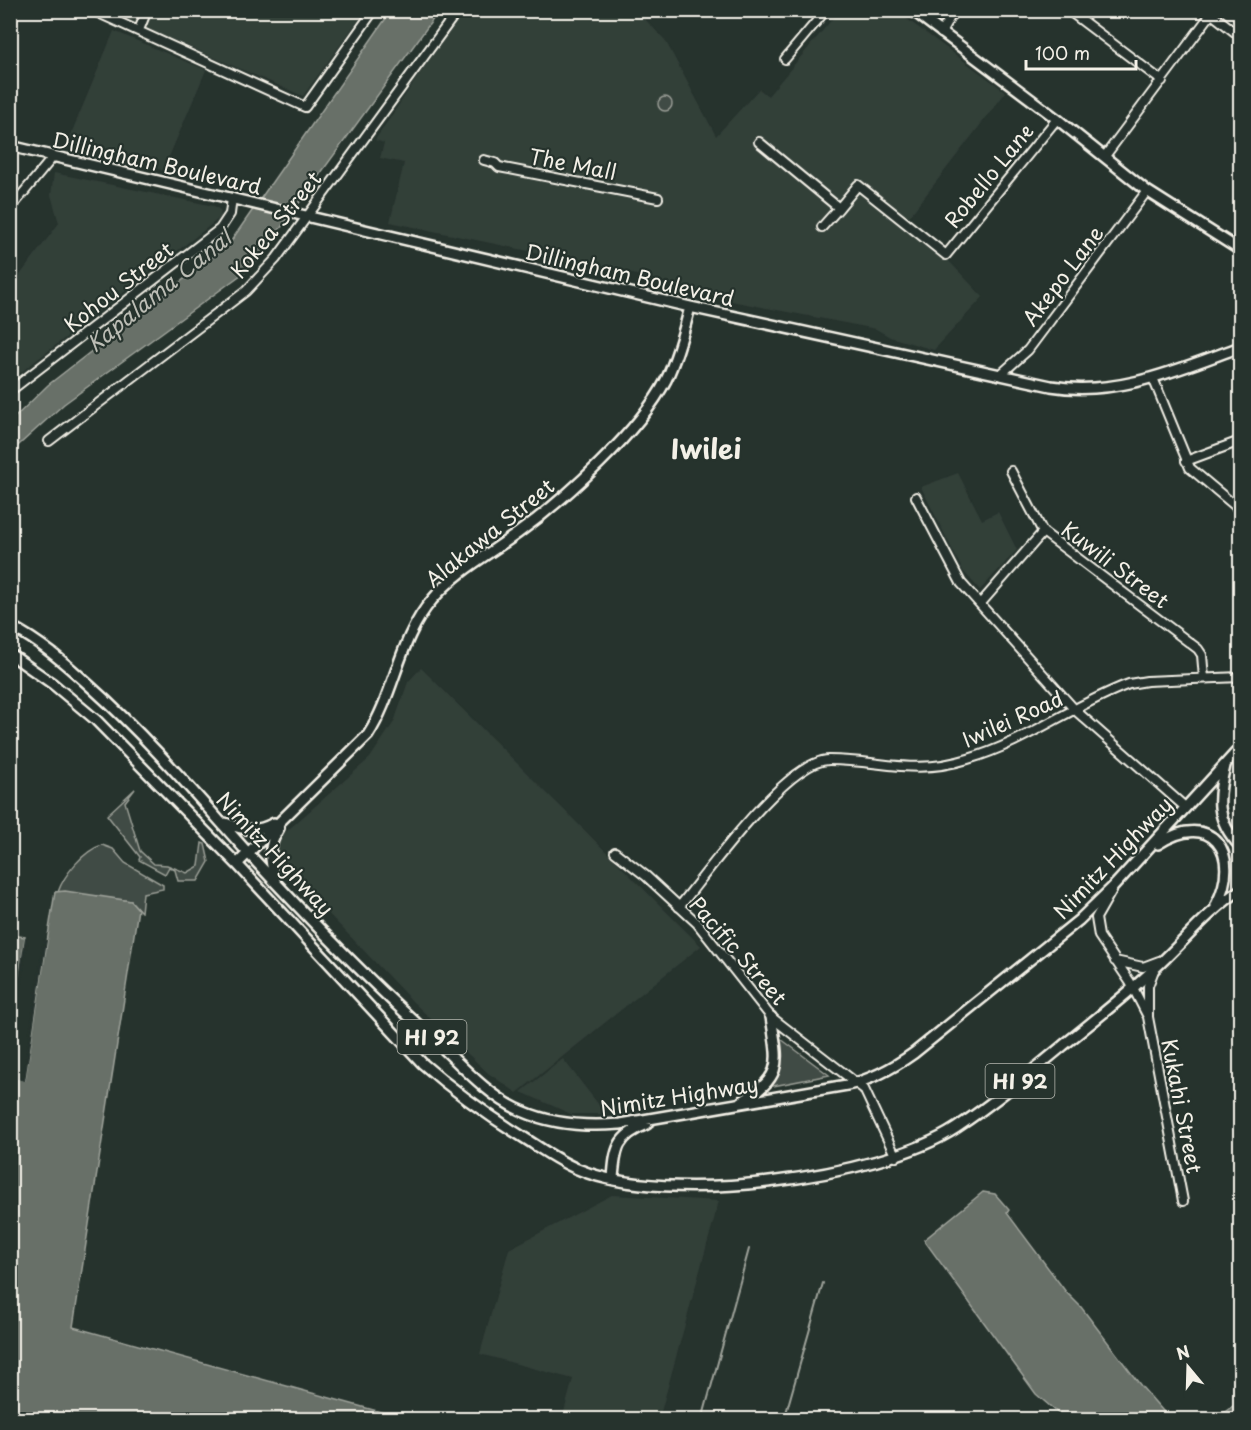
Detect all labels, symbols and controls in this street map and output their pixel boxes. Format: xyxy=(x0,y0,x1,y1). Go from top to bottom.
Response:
scale bar xyxy=(1026,33,1136,71)
text: 100 m xyxy=(1035,39,1090,66)
street label: Robello Lane xyxy=(936,116,1040,234)
street label: Dillingham Boulevard xyxy=(49,122,265,202)
street label: The Mall xyxy=(527,139,619,187)
street label: Kokea Street xyxy=(222,163,328,285)
street label: Akepo Lane xyxy=(1014,218,1110,332)
water label: Kapalama Canal xyxy=(78,219,240,359)
street label: Kohou Street xyxy=(56,233,180,339)
street label: Dillingham Boulevard xyxy=(522,234,738,314)
district label: Iwilei xyxy=(670,427,742,468)
street label: Alakawa Street xyxy=(417,470,561,594)
street label: Kuwili Street xyxy=(1055,513,1177,615)
street label: Iwilei Road xyxy=(956,681,1068,755)
street label: Nimitz Highway xyxy=(210,784,342,922)
street label: Nimitz Highway xyxy=(1045,788,1179,926)
street label: Pacific Street xyxy=(683,889,795,1011)
road number: HI 92 xyxy=(398,1020,466,1054)
street label: Kukahi Street xyxy=(1154,1036,1212,1176)
road number: HI 92 xyxy=(986,1064,1054,1098)
street label: Nimitz Highway xyxy=(598,1067,760,1123)
north arrow xyxy=(1158,1337,1218,1397)
text: N xyxy=(1173,1338,1193,1365)

